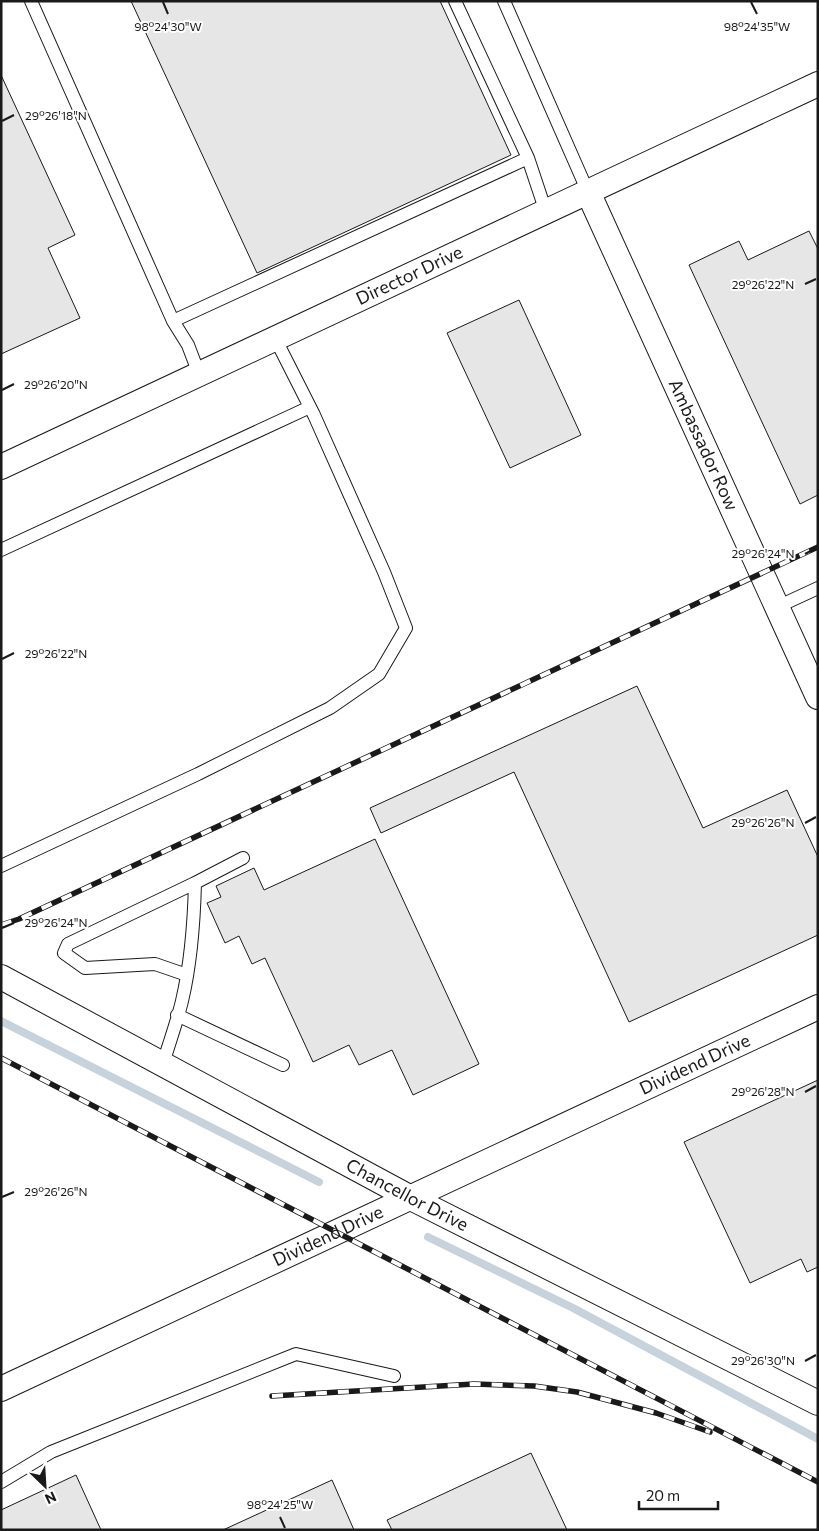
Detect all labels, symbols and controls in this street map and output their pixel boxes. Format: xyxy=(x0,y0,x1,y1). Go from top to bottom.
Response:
text: 98°24'30"W xyxy=(134,19,202,33)
text: 98°24'35"W xyxy=(724,19,790,33)
text: 29°26'18"N xyxy=(25,108,87,122)
street label: Director Drive xyxy=(352,240,466,309)
text: 29°26'22"N xyxy=(732,277,794,291)
street label: Ambassador Row xyxy=(665,375,744,514)
text: 29°26'20"N xyxy=(24,377,88,391)
text: 29°26'24"N xyxy=(731,546,795,560)
text: 29°26'22"N xyxy=(25,646,87,660)
text: 29°26'26"N xyxy=(731,815,795,829)
text: 29°26'24"N xyxy=(24,915,88,929)
street label: Dividend Drive xyxy=(636,1028,753,1099)
text: 29°26'28"N xyxy=(731,1084,795,1098)
street label: Chancellor Drive xyxy=(343,1153,472,1235)
text: 29°26'26"N xyxy=(24,1184,88,1198)
street label: Dividend Drive xyxy=(269,1200,386,1270)
text: 29°26'30"N xyxy=(731,1353,795,1367)
north arrow xyxy=(20,1461,70,1511)
scale bar xyxy=(639,1478,718,1510)
text: 20 m xyxy=(646,1486,680,1504)
text: N xyxy=(42,1488,59,1508)
text: 98°24'25"W xyxy=(247,1497,313,1511)

